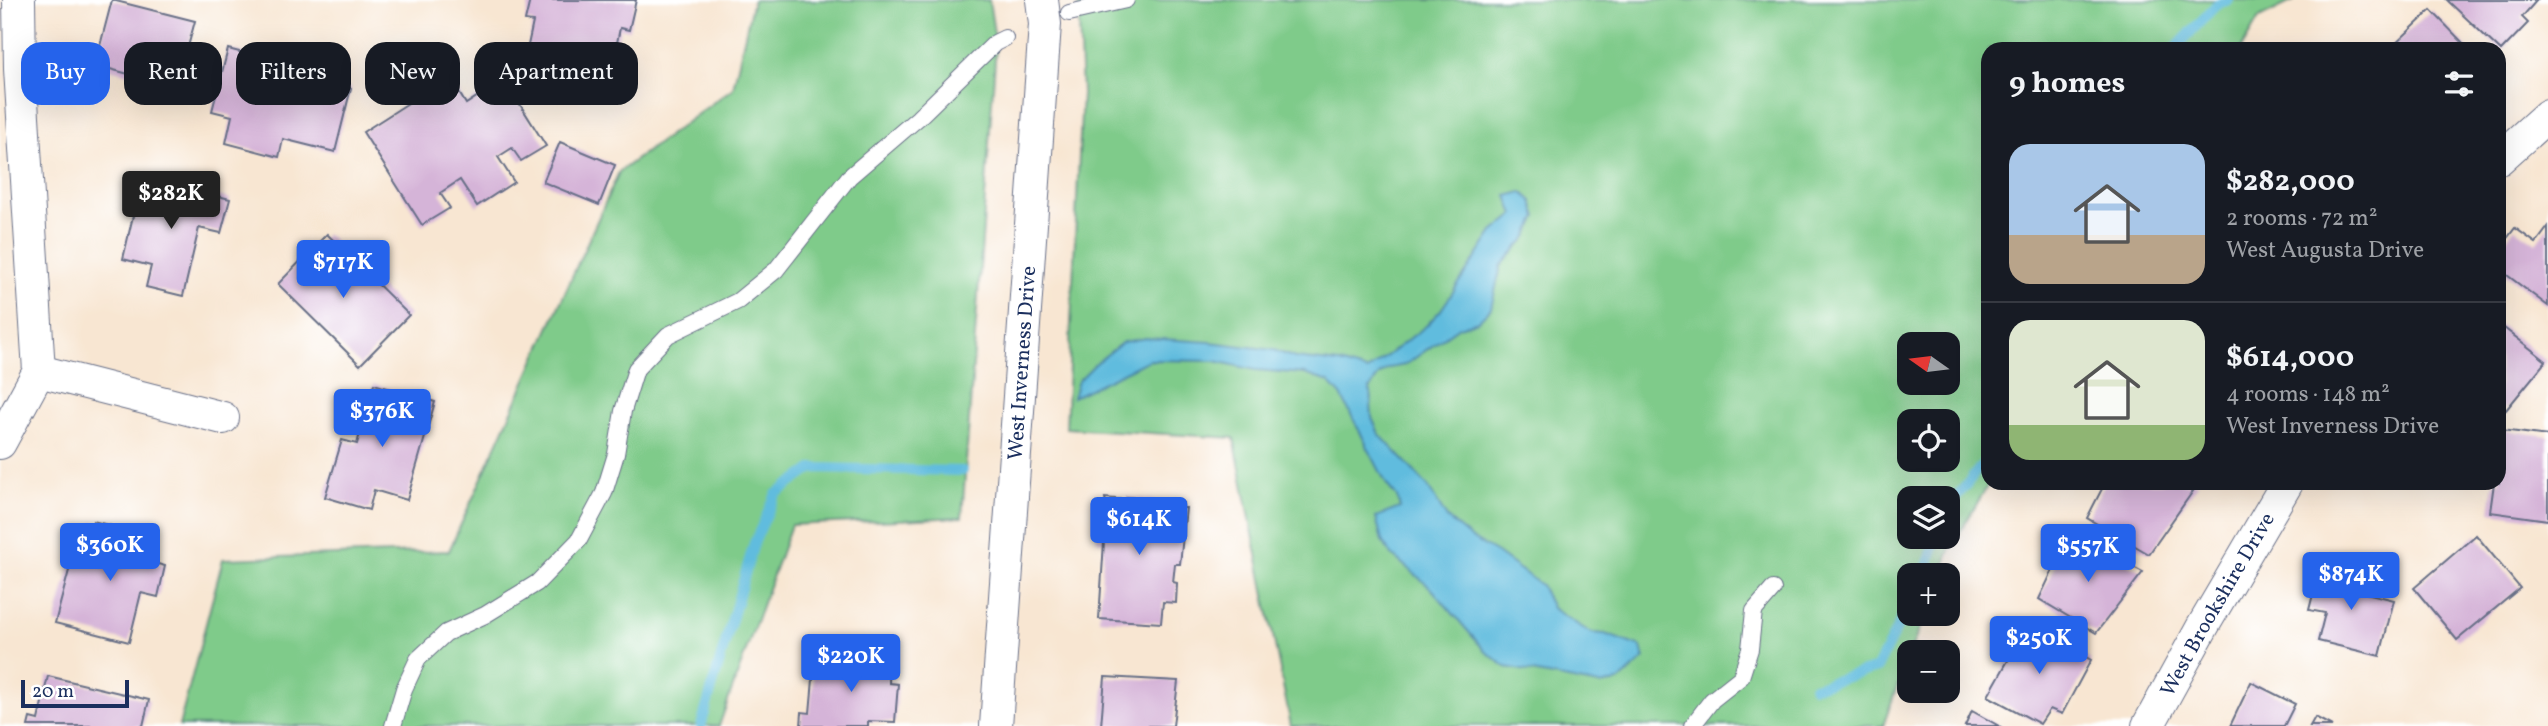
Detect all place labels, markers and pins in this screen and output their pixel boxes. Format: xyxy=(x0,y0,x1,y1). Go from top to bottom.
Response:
pin: $282K xyxy=(122,172,220,231)
pin: $717K xyxy=(294,240,392,300)
pin: $376K xyxy=(333,390,431,449)
pin: $614K xyxy=(1090,498,1188,557)
pin: $360K xyxy=(61,524,159,583)
pin: $557K xyxy=(2039,524,2137,584)
pin: $874K xyxy=(2302,552,2400,612)
pin: $250K xyxy=(1990,616,2088,676)
pin: $220K xyxy=(802,634,900,694)

